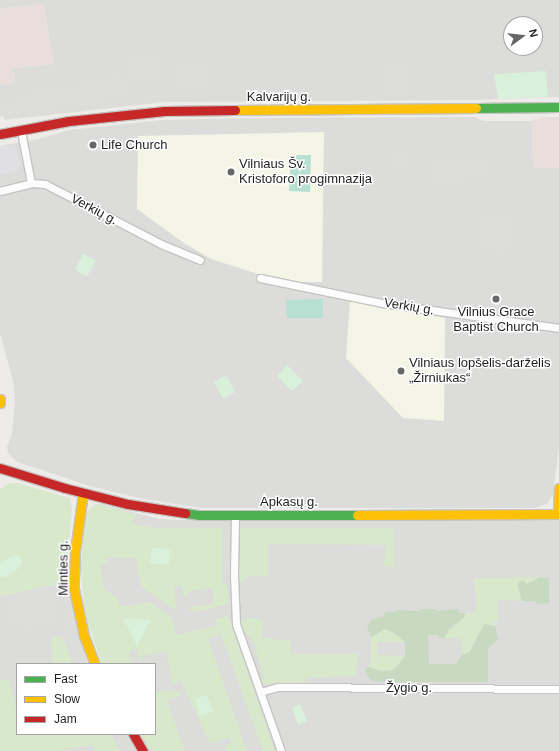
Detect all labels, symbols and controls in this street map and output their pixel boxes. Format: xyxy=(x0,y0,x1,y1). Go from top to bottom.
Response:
north arrow xyxy=(503,16,543,56)
text: N xyxy=(527,28,540,39)
street label: Kalvarijų g. xyxy=(247,89,311,105)
place label: Life Church xyxy=(101,137,167,153)
marker: Life Church xyxy=(88,140,98,150)
place label: Vilniaus Šv. Kristoforo progimnazija xyxy=(239,157,372,188)
marker: Vilniaus Šv. Kristoforo progimnazija xyxy=(226,167,236,177)
street label: Verkių g. xyxy=(68,191,120,229)
marker: Vilnius Grace Baptist Church xyxy=(491,294,501,304)
street label: Verkių g. xyxy=(383,295,435,319)
place label: Vilnius Grace Baptist Church xyxy=(453,305,539,336)
place label: Vilniaus lopšelis-darželis „Žirniukas“ xyxy=(409,356,550,387)
marker: Vilniaus lopšelis-darželis „Žirniukas“ xyxy=(396,366,406,376)
street label: Apkasų g. xyxy=(260,494,318,510)
street label: Minties g. xyxy=(56,540,72,596)
legend xyxy=(16,663,156,735)
text: Fast xyxy=(54,672,77,686)
street label: Žygio g. xyxy=(386,680,432,696)
text: Slow xyxy=(54,692,80,706)
text: Jam xyxy=(54,712,77,726)

